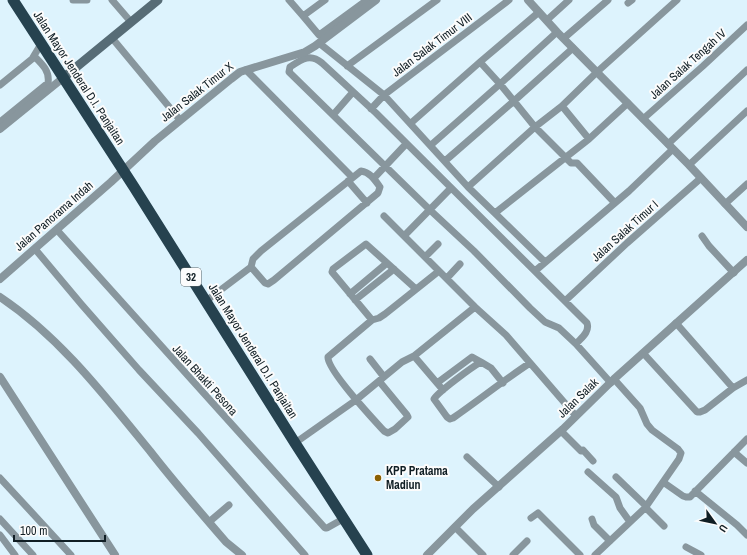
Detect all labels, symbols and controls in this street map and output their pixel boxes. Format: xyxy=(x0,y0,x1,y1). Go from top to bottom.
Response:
street label: Jalan Mayor Jenderal D.I. Panjaitan xyxy=(30,8,128,148)
street label: Jalan Salak Timur VIII xyxy=(389,10,475,80)
street label: Jalan Salak Tengah IV xyxy=(646,25,730,103)
street label: Jalan Salak Timur X xyxy=(157,58,237,125)
street label: Jalan Panorama Indah xyxy=(11,177,97,255)
street label: Jalan Salak Timur I xyxy=(588,197,662,265)
road number: 32 xyxy=(181,268,201,286)
street label: Jalan Mayor Jenderal D.I. Panjaitan xyxy=(205,280,301,422)
street label: Jalan Bhakti Pesona xyxy=(169,341,241,419)
street label: Jalan Salak xyxy=(554,375,602,421)
place label: KPP Pratama Madiun xyxy=(386,463,448,493)
marker: KPP Pratama Madiun xyxy=(373,473,383,483)
north arrow xyxy=(695,503,735,543)
scale bar xyxy=(14,517,105,543)
text: U xyxy=(716,522,731,535)
text: 100 m xyxy=(20,523,47,539)

